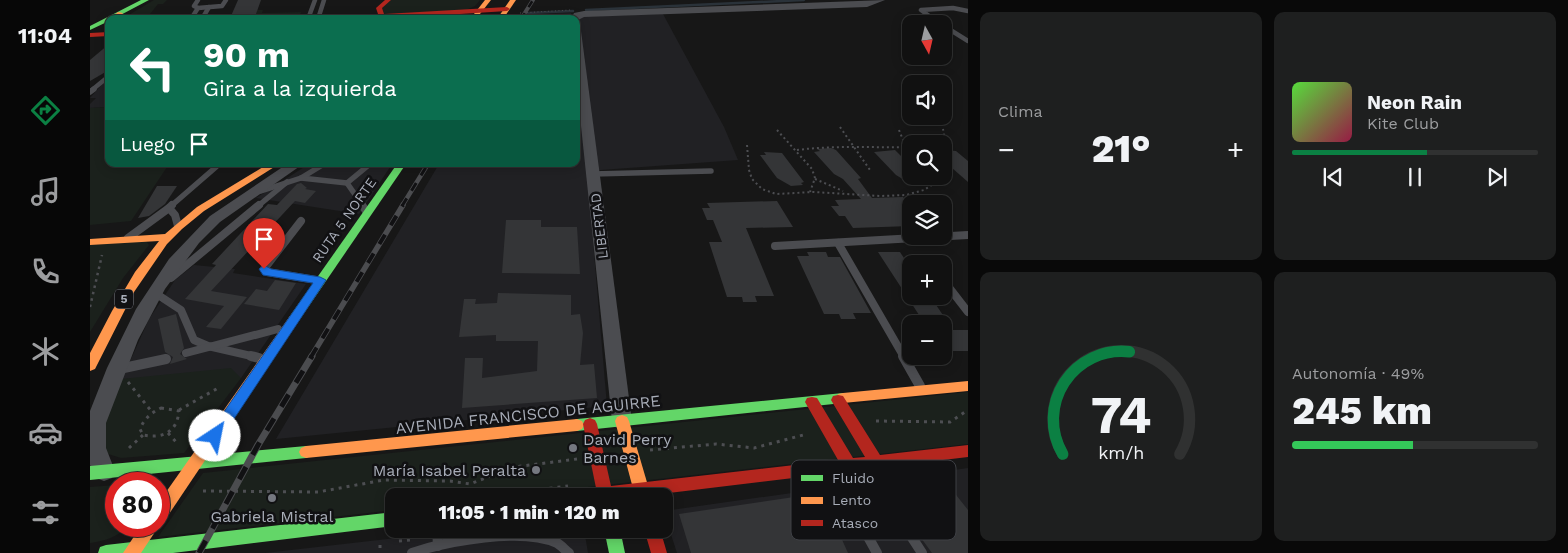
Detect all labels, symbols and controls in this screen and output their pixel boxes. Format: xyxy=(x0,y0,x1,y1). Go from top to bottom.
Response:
north arrow xyxy=(902,15,952,65)
map controls xyxy=(902,15,952,365)
text: 11:04 xyxy=(18,23,72,48)
text: 90 m xyxy=(203,34,290,76)
icon: left xyxy=(120,35,185,100)
button: sound xyxy=(902,75,952,125)
text: Gira a la izquierda xyxy=(203,76,397,101)
text: Neon Rain xyxy=(1367,91,1462,114)
icon: directions xyxy=(28,93,63,128)
text: Clima xyxy=(998,102,1042,121)
text: Kite Club xyxy=(1367,114,1439,133)
text: 21° xyxy=(1091,127,1151,171)
icon: arrive xyxy=(185,130,213,158)
text: Luego xyxy=(120,133,175,156)
text: − xyxy=(998,133,1015,166)
text: + xyxy=(1227,133,1244,166)
button: search xyxy=(902,135,952,185)
icon: previous xyxy=(1319,163,1347,191)
icon: pause xyxy=(1401,163,1429,191)
icon: next xyxy=(1483,163,1511,191)
icon: music xyxy=(28,174,63,209)
street label: RUTA 5 NORTE xyxy=(309,174,379,266)
street label: LIBERTAD xyxy=(587,192,611,260)
button: layers xyxy=(902,195,952,245)
pin xyxy=(243,218,285,269)
icon: arrive xyxy=(250,225,278,253)
icon: phone xyxy=(28,254,63,289)
button: + xyxy=(902,255,952,305)
road number: 5 xyxy=(115,290,133,308)
button: − xyxy=(902,315,952,365)
icon: climate xyxy=(28,334,63,369)
text: Autonomía · 49% xyxy=(1292,364,1424,383)
text: 74 xyxy=(1091,385,1151,446)
text: 245 km xyxy=(1292,389,1432,433)
street label: AVENIDA FRANCISCO DE AGUIRRE xyxy=(395,391,661,438)
position arrow xyxy=(188,409,240,461)
icon: car xyxy=(28,415,63,450)
place label: David Perry Barnes xyxy=(583,430,672,467)
marker: David Perry Barnes xyxy=(567,442,579,454)
text: km/h xyxy=(1098,442,1144,463)
legend xyxy=(791,460,956,540)
place label: María Isabel Peralta xyxy=(373,461,526,480)
marker: María Isabel Peralta xyxy=(530,464,542,476)
text: Fluido xyxy=(832,470,874,486)
speed limit sign: 80 xyxy=(105,472,170,537)
marker: Gabriela Mistral xyxy=(266,492,278,504)
text: Lento xyxy=(832,492,871,508)
icon: filters xyxy=(28,495,63,530)
text: 11:05 · 1 min · 120 m xyxy=(438,501,620,524)
place label: Gabriela Mistral xyxy=(210,507,334,526)
text: Atasco xyxy=(832,515,878,531)

